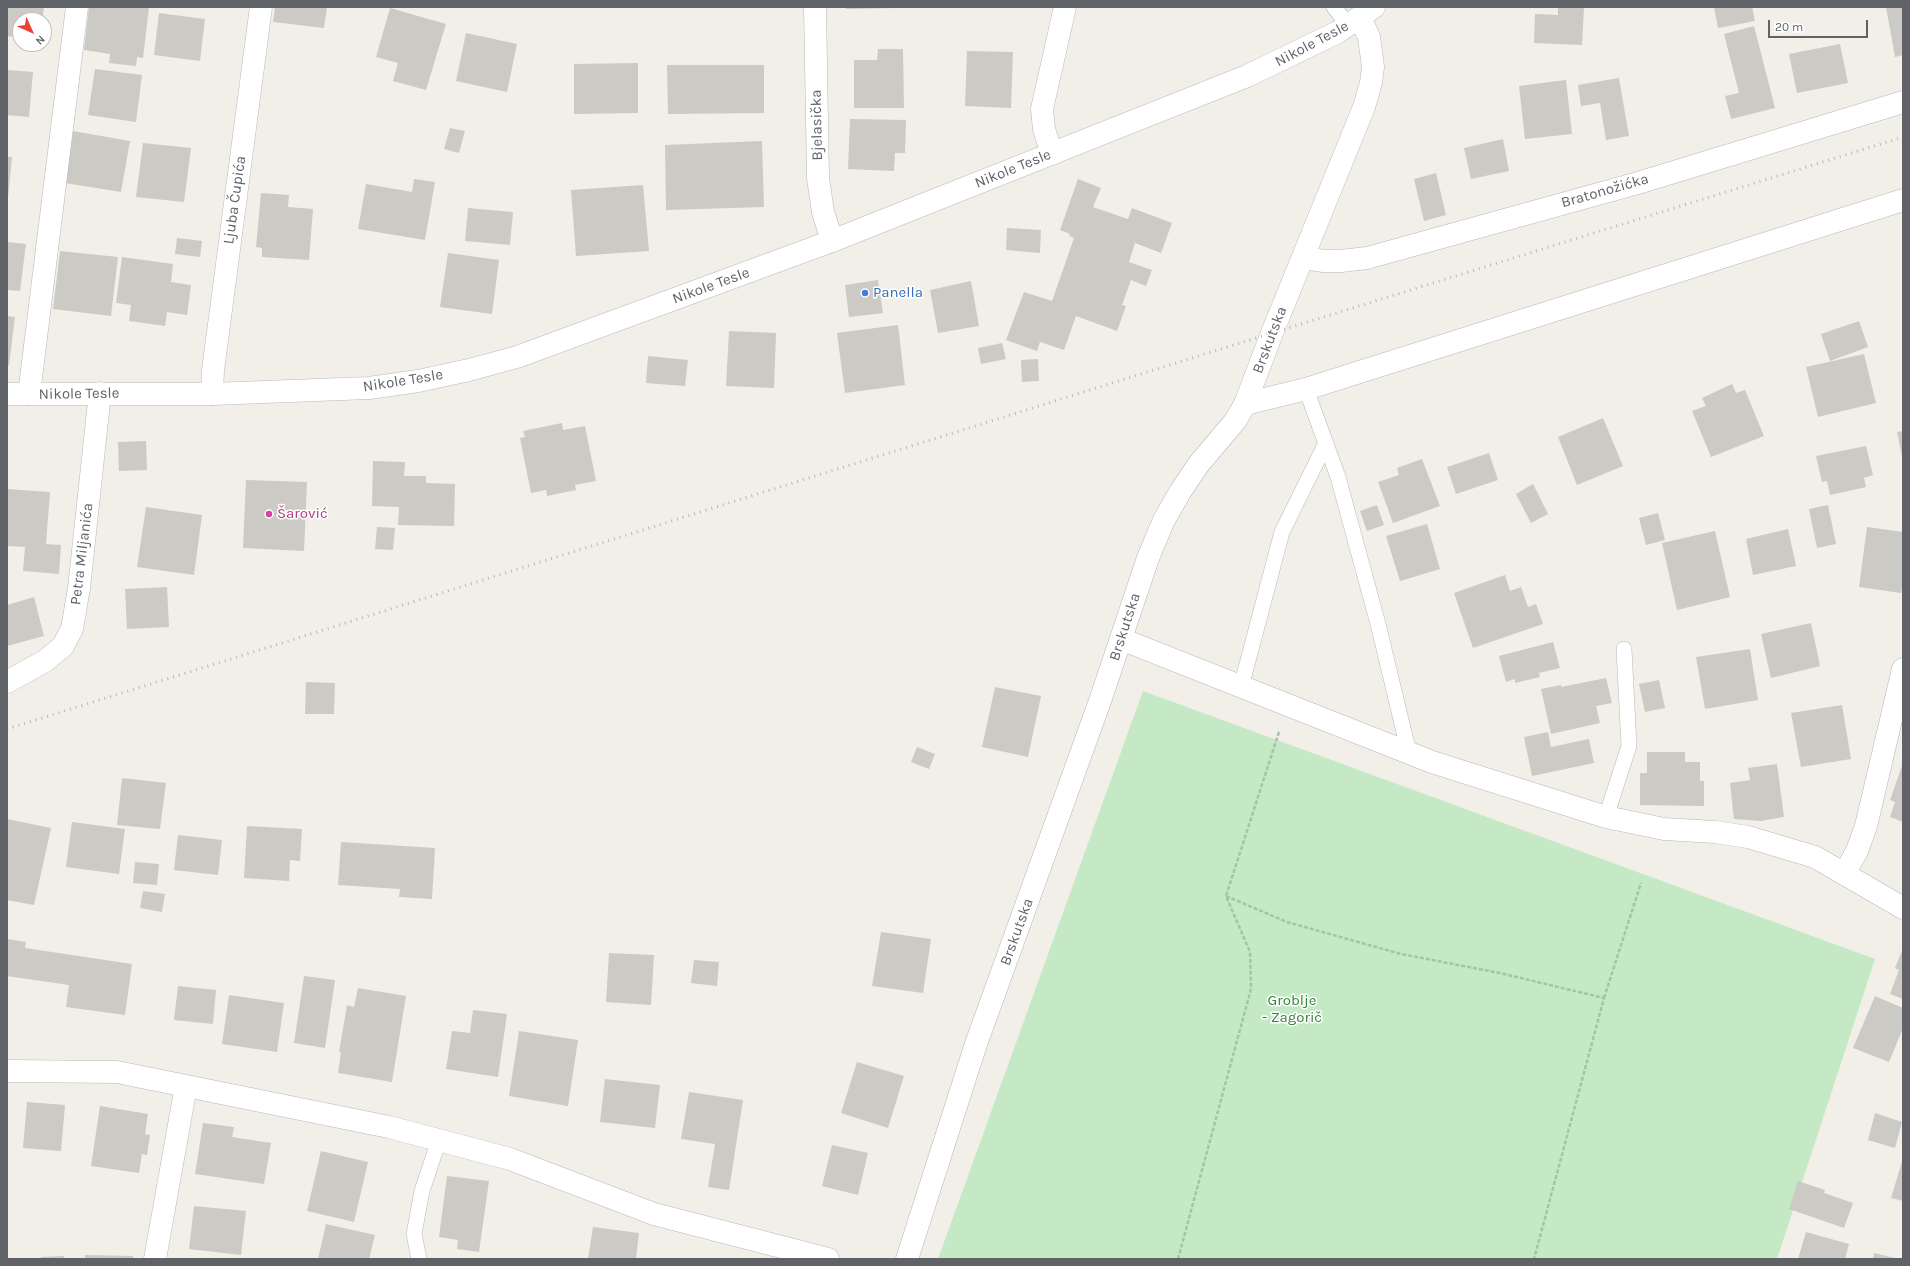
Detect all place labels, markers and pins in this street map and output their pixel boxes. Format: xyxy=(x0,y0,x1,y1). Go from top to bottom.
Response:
place label: Panella xyxy=(873,284,923,302)
marker: Panella xyxy=(860,288,870,298)
place label: Šarović xyxy=(277,505,328,523)
marker: Šarović xyxy=(264,509,274,519)

